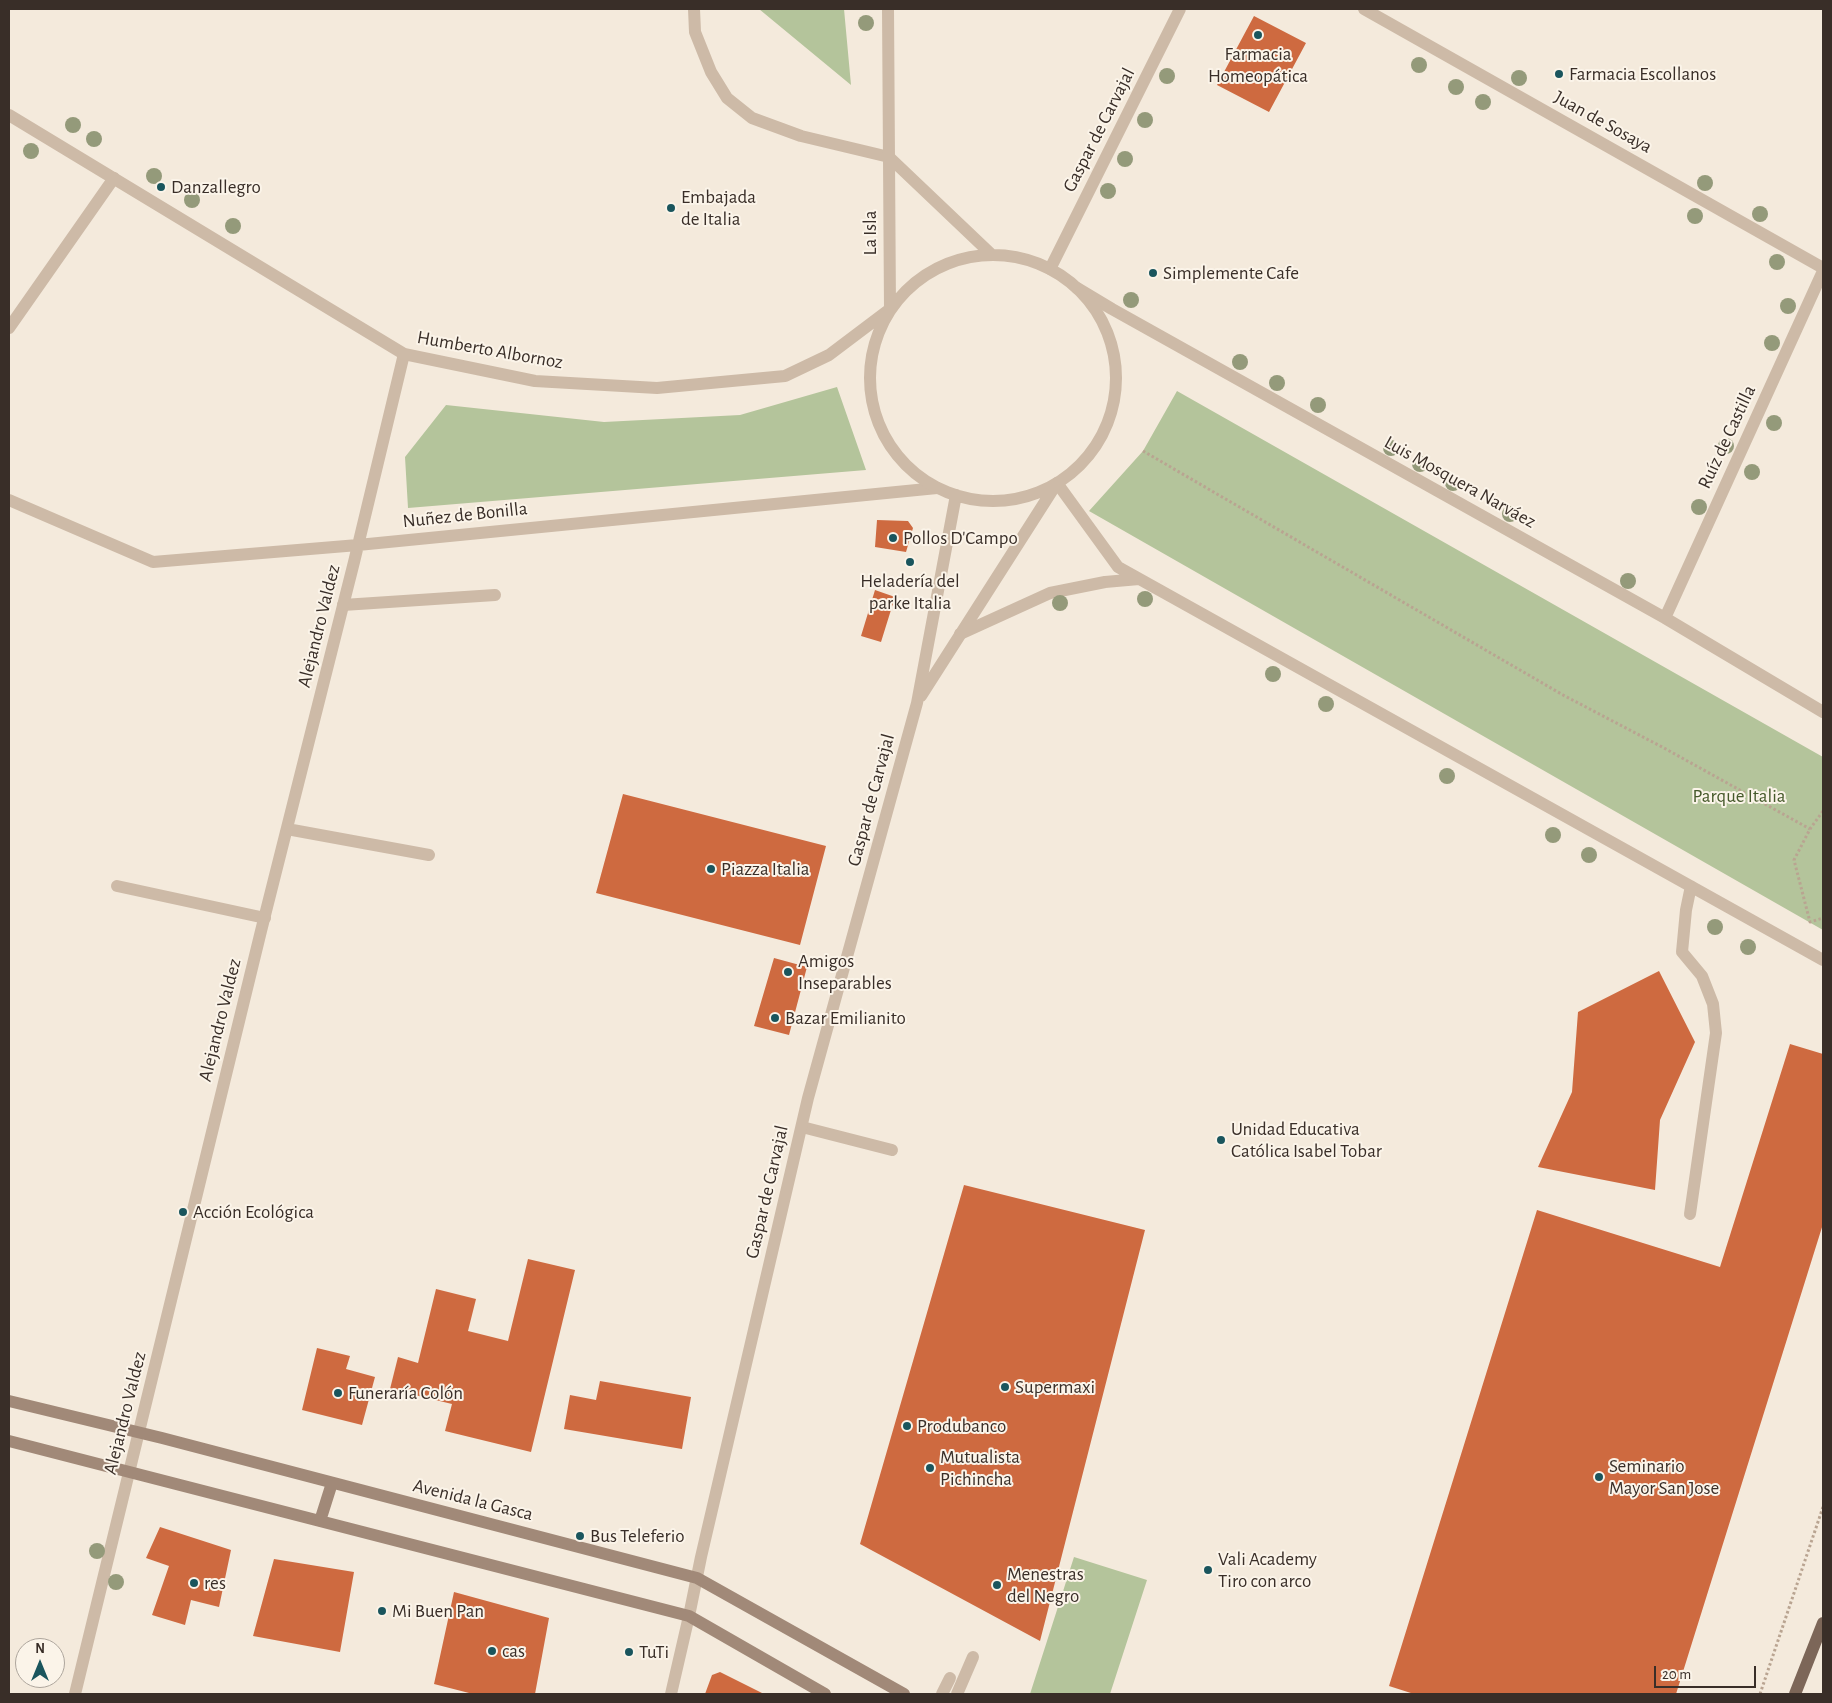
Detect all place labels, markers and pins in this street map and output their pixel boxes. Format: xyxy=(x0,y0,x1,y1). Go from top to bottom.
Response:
marker: Farmacia Homeopática xyxy=(1252,29,1264,41)
place label: Farmacia Homeopática xyxy=(1208,43,1308,87)
place label: Farmacia Escollanos xyxy=(1569,63,1716,85)
marker: Farmacia Escollanos xyxy=(1553,68,1565,80)
place label: Danzallegro xyxy=(171,176,261,198)
marker: Danzallegro xyxy=(155,181,167,193)
place label: Embajada de Italia xyxy=(681,186,756,230)
marker: Embajada de Italia xyxy=(665,202,677,214)
place label: Simplemente Cafe xyxy=(1163,262,1299,284)
marker: Simplemente Cafe xyxy=(1147,267,1159,279)
place label: Pollos D'Campo xyxy=(903,527,1018,549)
marker: Pollos D'Campo xyxy=(887,532,899,544)
marker: Heladería del parke Italia xyxy=(904,556,916,568)
place label: Heladería del parke Italia xyxy=(860,570,960,614)
place label: Piazza Italia xyxy=(721,858,810,880)
marker: Piazza Italia xyxy=(705,863,717,875)
place label: Amigos Inseparables xyxy=(798,950,892,994)
marker: Amigos Inseparables xyxy=(782,966,794,978)
place label: Bazar Emilianito xyxy=(785,1007,906,1029)
marker: Bazar Emilianito xyxy=(769,1012,781,1024)
place label: Unidad Educativa Católica Isabel Tobar xyxy=(1231,1118,1382,1162)
marker: Unidad Educativa Católica Isabel Tobar xyxy=(1215,1134,1227,1146)
place label: Acción Ecológica xyxy=(193,1201,314,1223)
marker: Acción Ecológica xyxy=(177,1206,189,1218)
place label: Supermaxi xyxy=(1015,1376,1095,1398)
marker: Supermaxi xyxy=(999,1381,1011,1393)
place label: Funeraría Colón xyxy=(348,1382,463,1404)
marker: Funeraría Colón xyxy=(332,1387,344,1399)
place label: Produbanco xyxy=(917,1415,1006,1437)
marker: Produbanco xyxy=(901,1420,913,1432)
place label: Mutualista Pichincha xyxy=(940,1446,1020,1490)
place label: Seminario Mayor San Jose xyxy=(1609,1455,1719,1499)
marker: Mutualista Pichincha xyxy=(924,1462,936,1474)
marker: Seminario Mayor San Jose xyxy=(1593,1471,1605,1483)
place label: Bus Teleferio xyxy=(590,1525,685,1547)
marker: Bus Teleferio xyxy=(574,1530,586,1542)
place label: Vali Academy Tiro con arco xyxy=(1218,1548,1317,1592)
place label: Menestras del Negro xyxy=(1007,1563,1084,1607)
marker: Vali Academy Tiro con arco xyxy=(1202,1564,1214,1576)
place label: res xyxy=(204,1572,226,1594)
marker: res xyxy=(188,1577,200,1589)
marker: Menestras del Negro xyxy=(991,1579,1003,1591)
place label: Mi Buen Pan xyxy=(392,1600,484,1622)
marker: Mi Buen Pan xyxy=(376,1605,388,1617)
place label: cas xyxy=(502,1640,525,1662)
place label: TuTi xyxy=(639,1641,669,1663)
marker: cas xyxy=(486,1645,498,1657)
marker: TuTi xyxy=(623,1646,635,1658)

